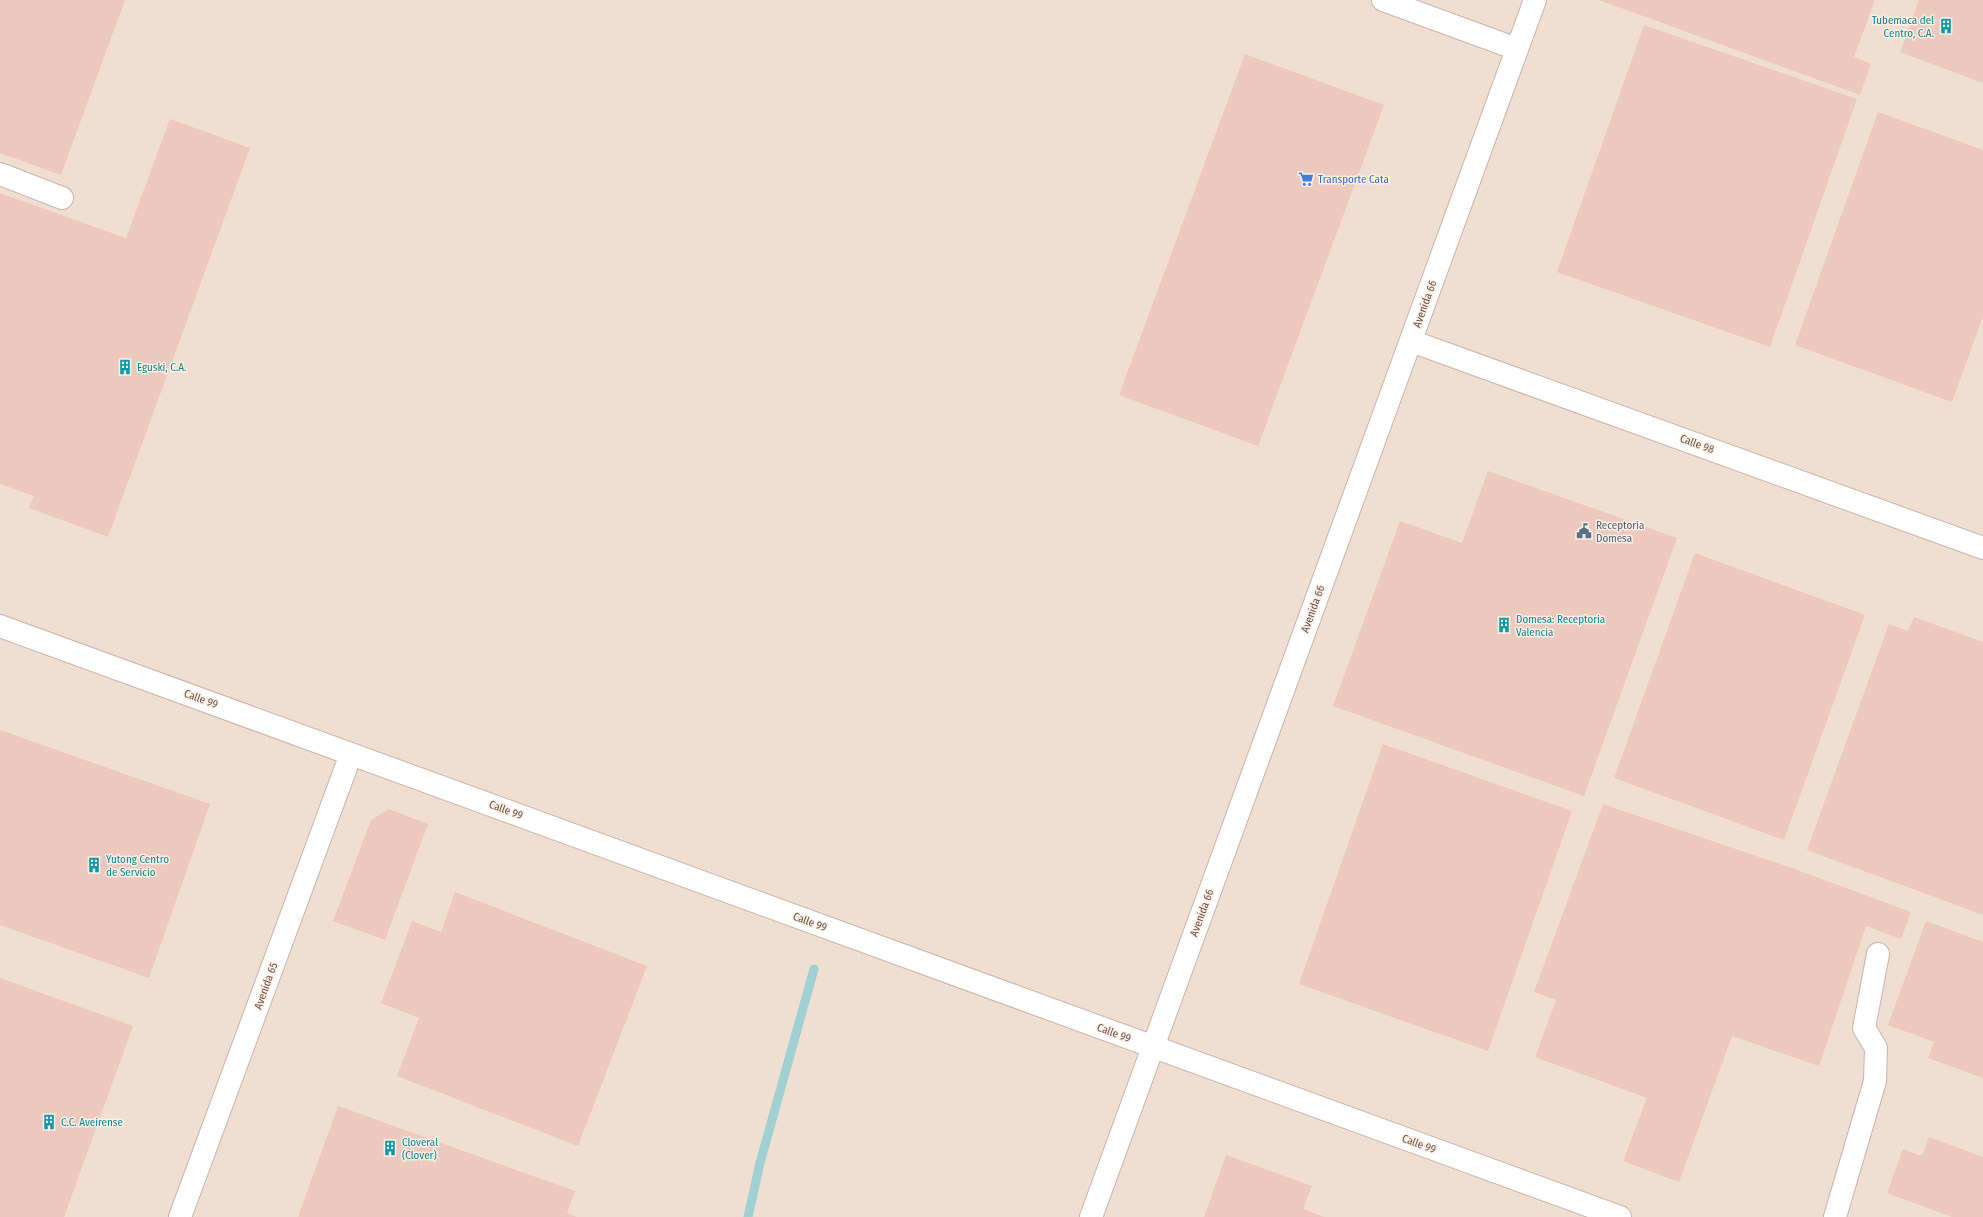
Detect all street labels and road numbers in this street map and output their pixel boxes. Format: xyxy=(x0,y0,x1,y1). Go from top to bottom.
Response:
street label: Avenida 66 xyxy=(1410,278,1440,329)
street label: Calle 98 xyxy=(1678,432,1716,456)
street label: Avenida 66 xyxy=(1298,583,1328,634)
street label: Calle 99 xyxy=(182,687,220,711)
street label: Calle 99 xyxy=(487,798,525,822)
street label: Avenida 66 xyxy=(1187,887,1217,938)
street label: Calle 99 xyxy=(791,910,829,934)
street label: Avenida 65 xyxy=(252,961,280,1011)
street label: Calle 99 xyxy=(1095,1021,1133,1045)
street label: Calle 99 xyxy=(1400,1132,1438,1156)

